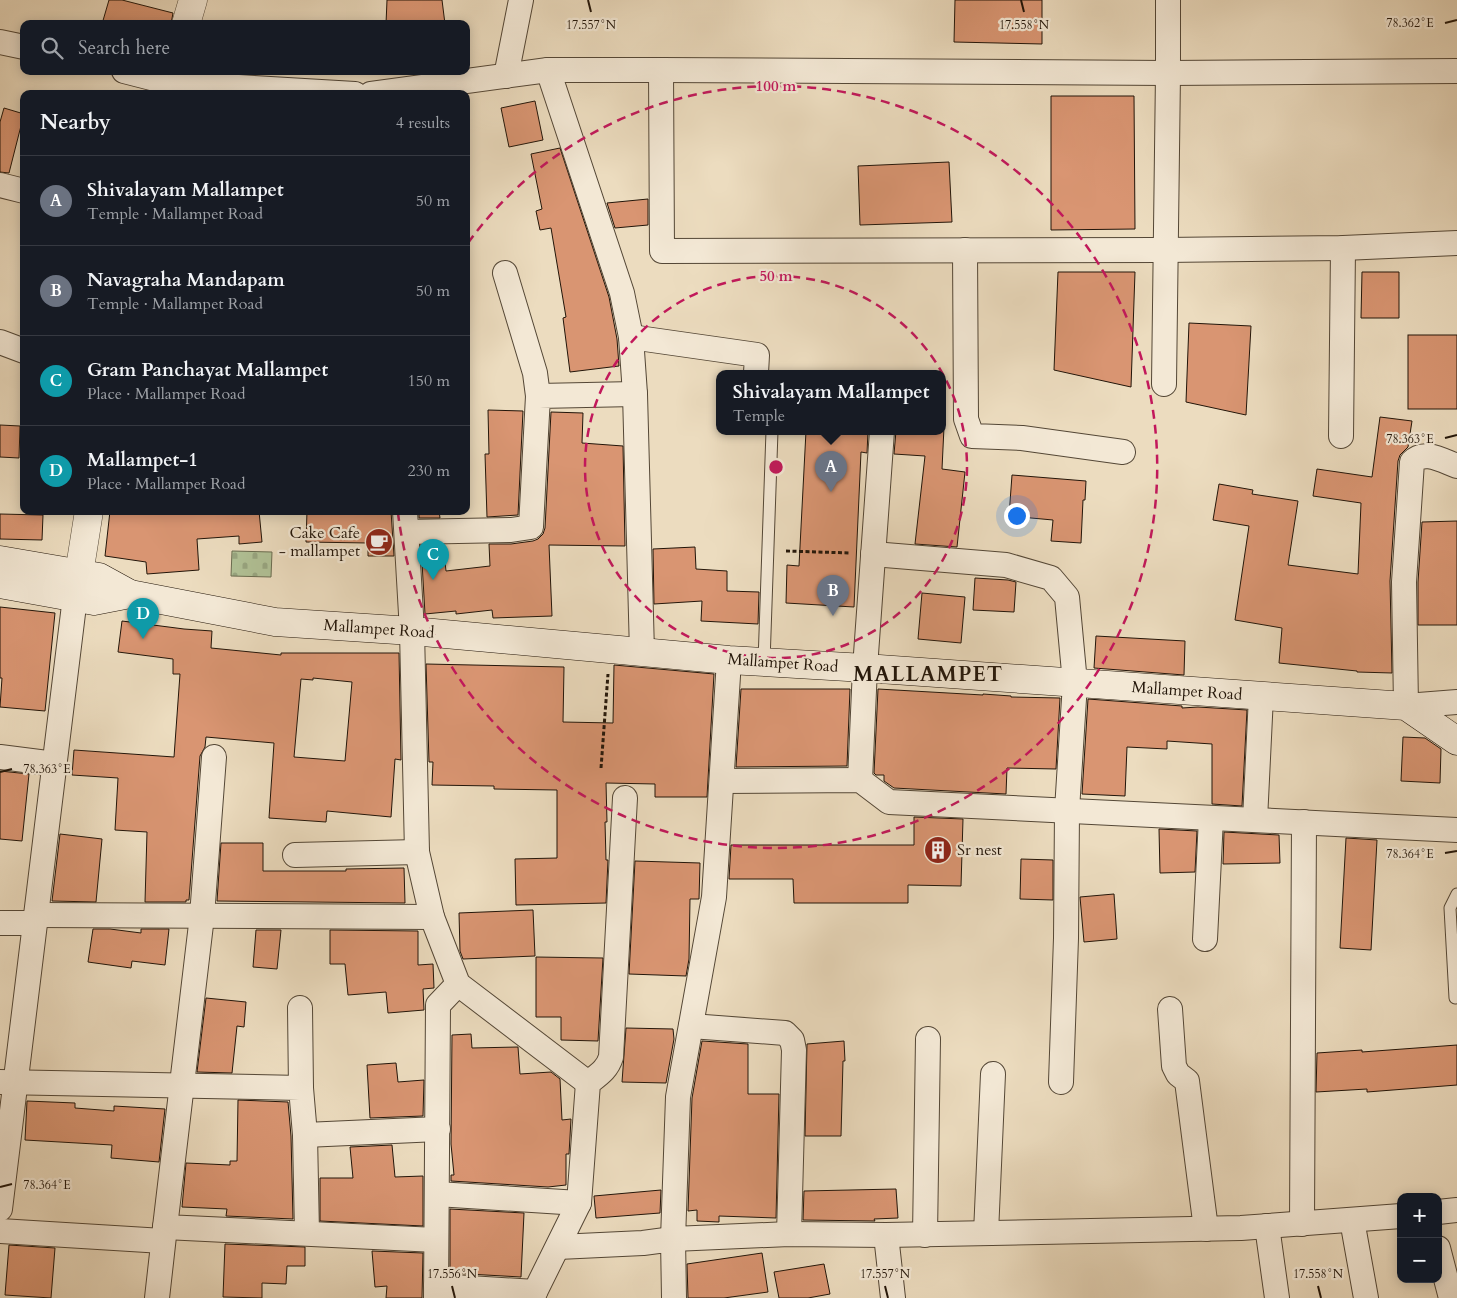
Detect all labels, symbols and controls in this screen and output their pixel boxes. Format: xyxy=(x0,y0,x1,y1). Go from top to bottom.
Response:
text: 78.362°E xyxy=(1386,15,1434,31)
text: 17.557°N xyxy=(566,17,617,33)
text: 17.558°N xyxy=(999,17,1050,33)
search box xyxy=(20,20,470,75)
icon: search xyxy=(38,34,66,62)
text: Search here xyxy=(78,35,170,61)
text: 100 m xyxy=(756,76,797,96)
text: Nearby xyxy=(40,108,111,137)
text: 4 results xyxy=(396,112,450,134)
text: Shivalayam Mallampet xyxy=(87,177,284,203)
text: A xyxy=(50,190,62,212)
text: 50 m xyxy=(416,190,450,212)
text: Temple · Mallampet Road xyxy=(87,203,263,225)
text: 50 m xyxy=(759,266,793,286)
text: Navagraha Mandapam xyxy=(87,267,285,293)
text: B xyxy=(50,280,62,302)
text: 50 m xyxy=(416,280,450,302)
text: Temple · Mallampet Road xyxy=(87,293,263,315)
text: Gram Panchayat Mallampet xyxy=(87,357,328,383)
text: C xyxy=(50,370,62,392)
text: 150 m xyxy=(408,370,450,392)
popup xyxy=(716,370,946,435)
text: Shivalayam Mallampet xyxy=(733,379,929,405)
text: Place · Mallampet Road xyxy=(87,383,246,405)
text: Temple xyxy=(733,405,785,427)
text: 78.363°E xyxy=(1386,431,1434,447)
text: Mallampet-1 xyxy=(87,447,198,473)
pin: A xyxy=(815,451,847,492)
centre of rings xyxy=(767,458,785,476)
text: D xyxy=(49,460,63,482)
text: 230 m xyxy=(408,460,450,482)
text: Place · Mallampet Road xyxy=(87,473,246,495)
your location xyxy=(1004,503,1030,529)
place label: Cake Cafe - mallampet xyxy=(279,522,360,562)
cafe icon: Cake Cafe - mallampet xyxy=(364,527,394,557)
pin: C xyxy=(417,539,449,580)
pin: B xyxy=(817,575,849,616)
pin: D xyxy=(127,598,159,639)
street label: Mallampet Road xyxy=(323,614,436,644)
street label: Mallampet Road xyxy=(727,648,840,678)
district label: MALLAMPET xyxy=(853,660,1003,689)
street label: Mallampet Road xyxy=(1131,676,1244,706)
text: 78.363°E xyxy=(23,761,71,777)
building icon: Sr nest xyxy=(923,835,953,865)
place label: Sr nest xyxy=(957,839,1002,861)
text: 78.364°E xyxy=(1386,846,1434,862)
text: 78.364°E xyxy=(23,1177,71,1193)
map controls xyxy=(1397,1193,1442,1283)
button: + xyxy=(1397,1193,1442,1238)
button: − xyxy=(1397,1238,1442,1283)
text: 17.556°N xyxy=(427,1266,478,1282)
text: 17.557°N xyxy=(860,1266,911,1282)
text: 17.558°N xyxy=(1293,1266,1344,1282)

